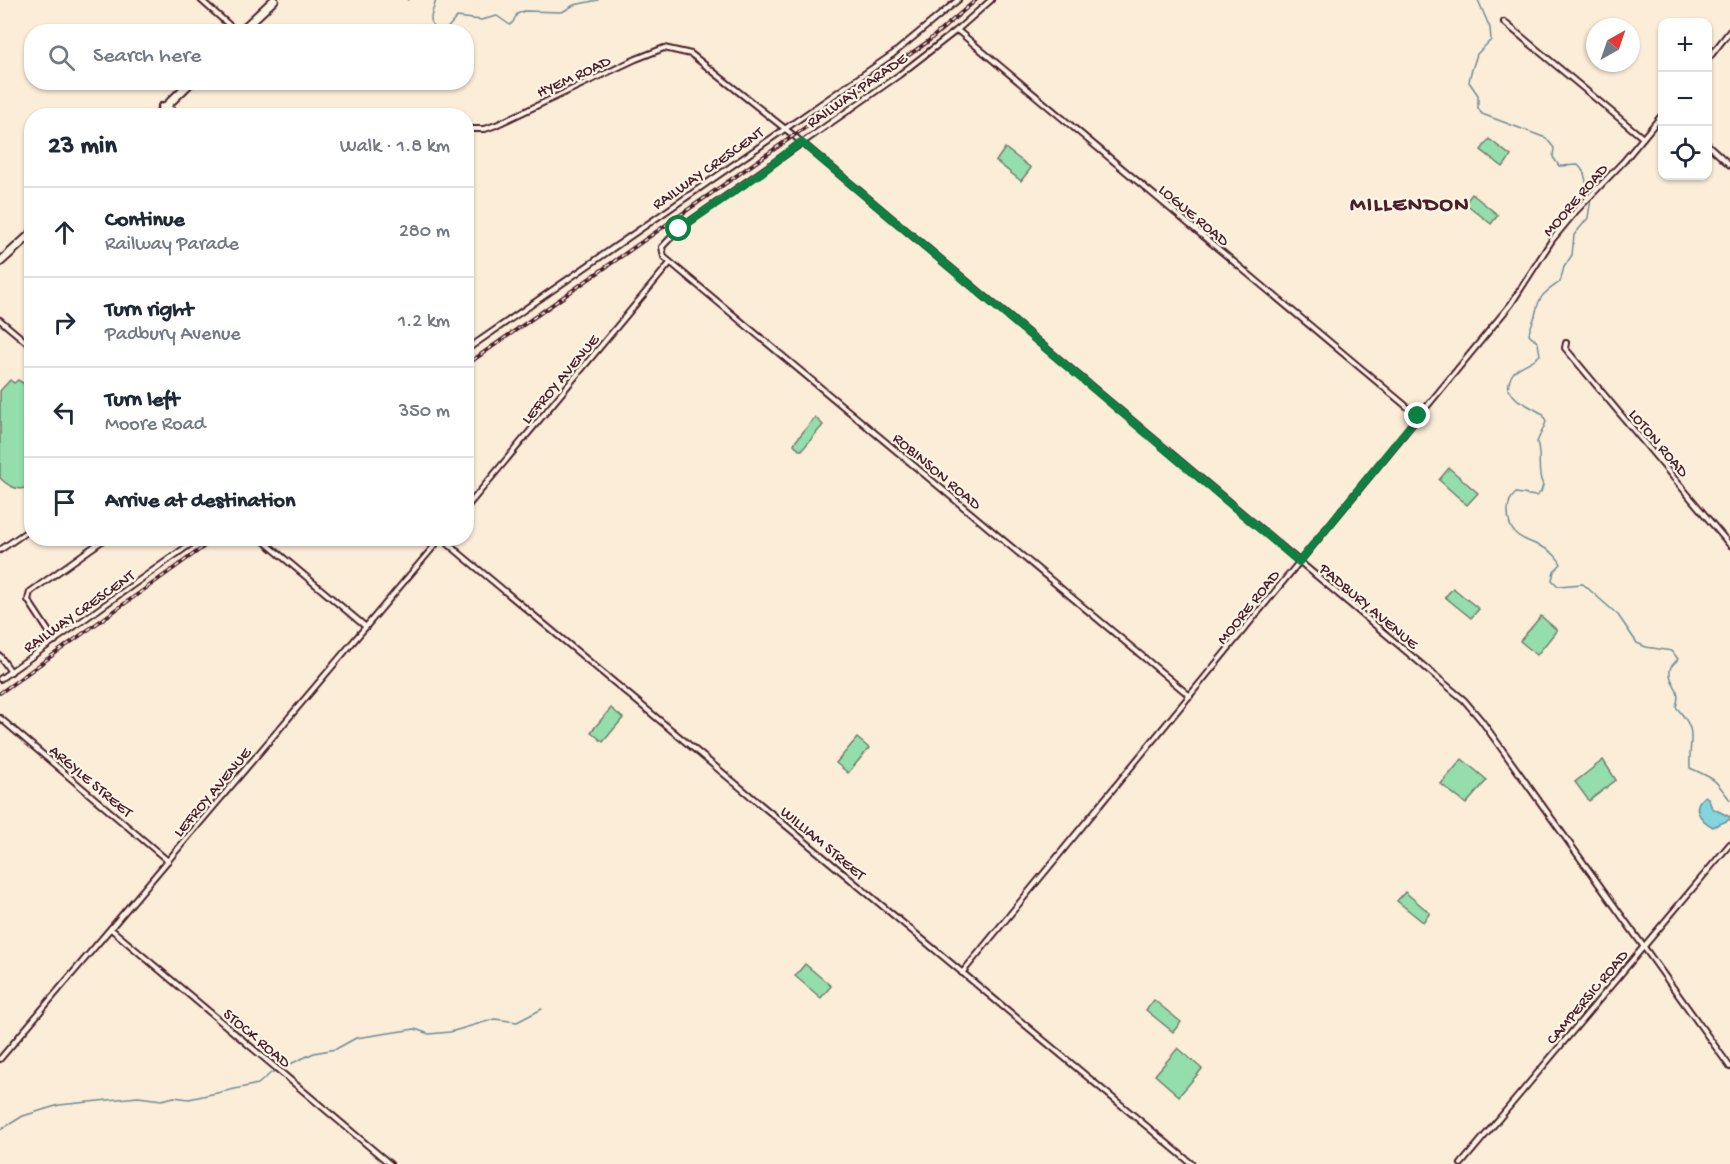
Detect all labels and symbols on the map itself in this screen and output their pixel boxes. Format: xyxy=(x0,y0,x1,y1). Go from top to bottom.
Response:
north arrow xyxy=(1586,18,1640,72)
street label: RAILWAY PARADE xyxy=(804,50,913,134)
street label: HYEM ROAD xyxy=(535,53,615,104)
street label: RAILWAY CRESCENT xyxy=(650,124,769,215)
street label: MOORE ROAD xyxy=(1540,161,1614,242)
street label: LOGUE ROAD xyxy=(1154,182,1232,252)
district label: MILLENDON xyxy=(1350,193,1470,219)
route start xyxy=(665,215,691,241)
street label: LEFROY AVENUE xyxy=(519,331,605,429)
route end xyxy=(1404,402,1430,428)
street label: LOTON ROAD xyxy=(1623,406,1692,483)
street label: ROBINSON ROAD xyxy=(888,430,984,516)
street label: PADBURY AVENUE xyxy=(1314,560,1422,655)
street label: RAILWAY CRESCENT xyxy=(21,567,140,658)
street label: MOORE ROAD xyxy=(1214,567,1286,649)
street label: ARGYLE STREET xyxy=(44,742,136,824)
street label: LEFROY AVENUE xyxy=(171,744,257,842)
street label: WILLIAM STREET xyxy=(775,804,869,886)
street label: CAMPERSIC ROAD xyxy=(1543,947,1634,1050)
street label: STOCK ROAD xyxy=(218,1006,294,1074)

